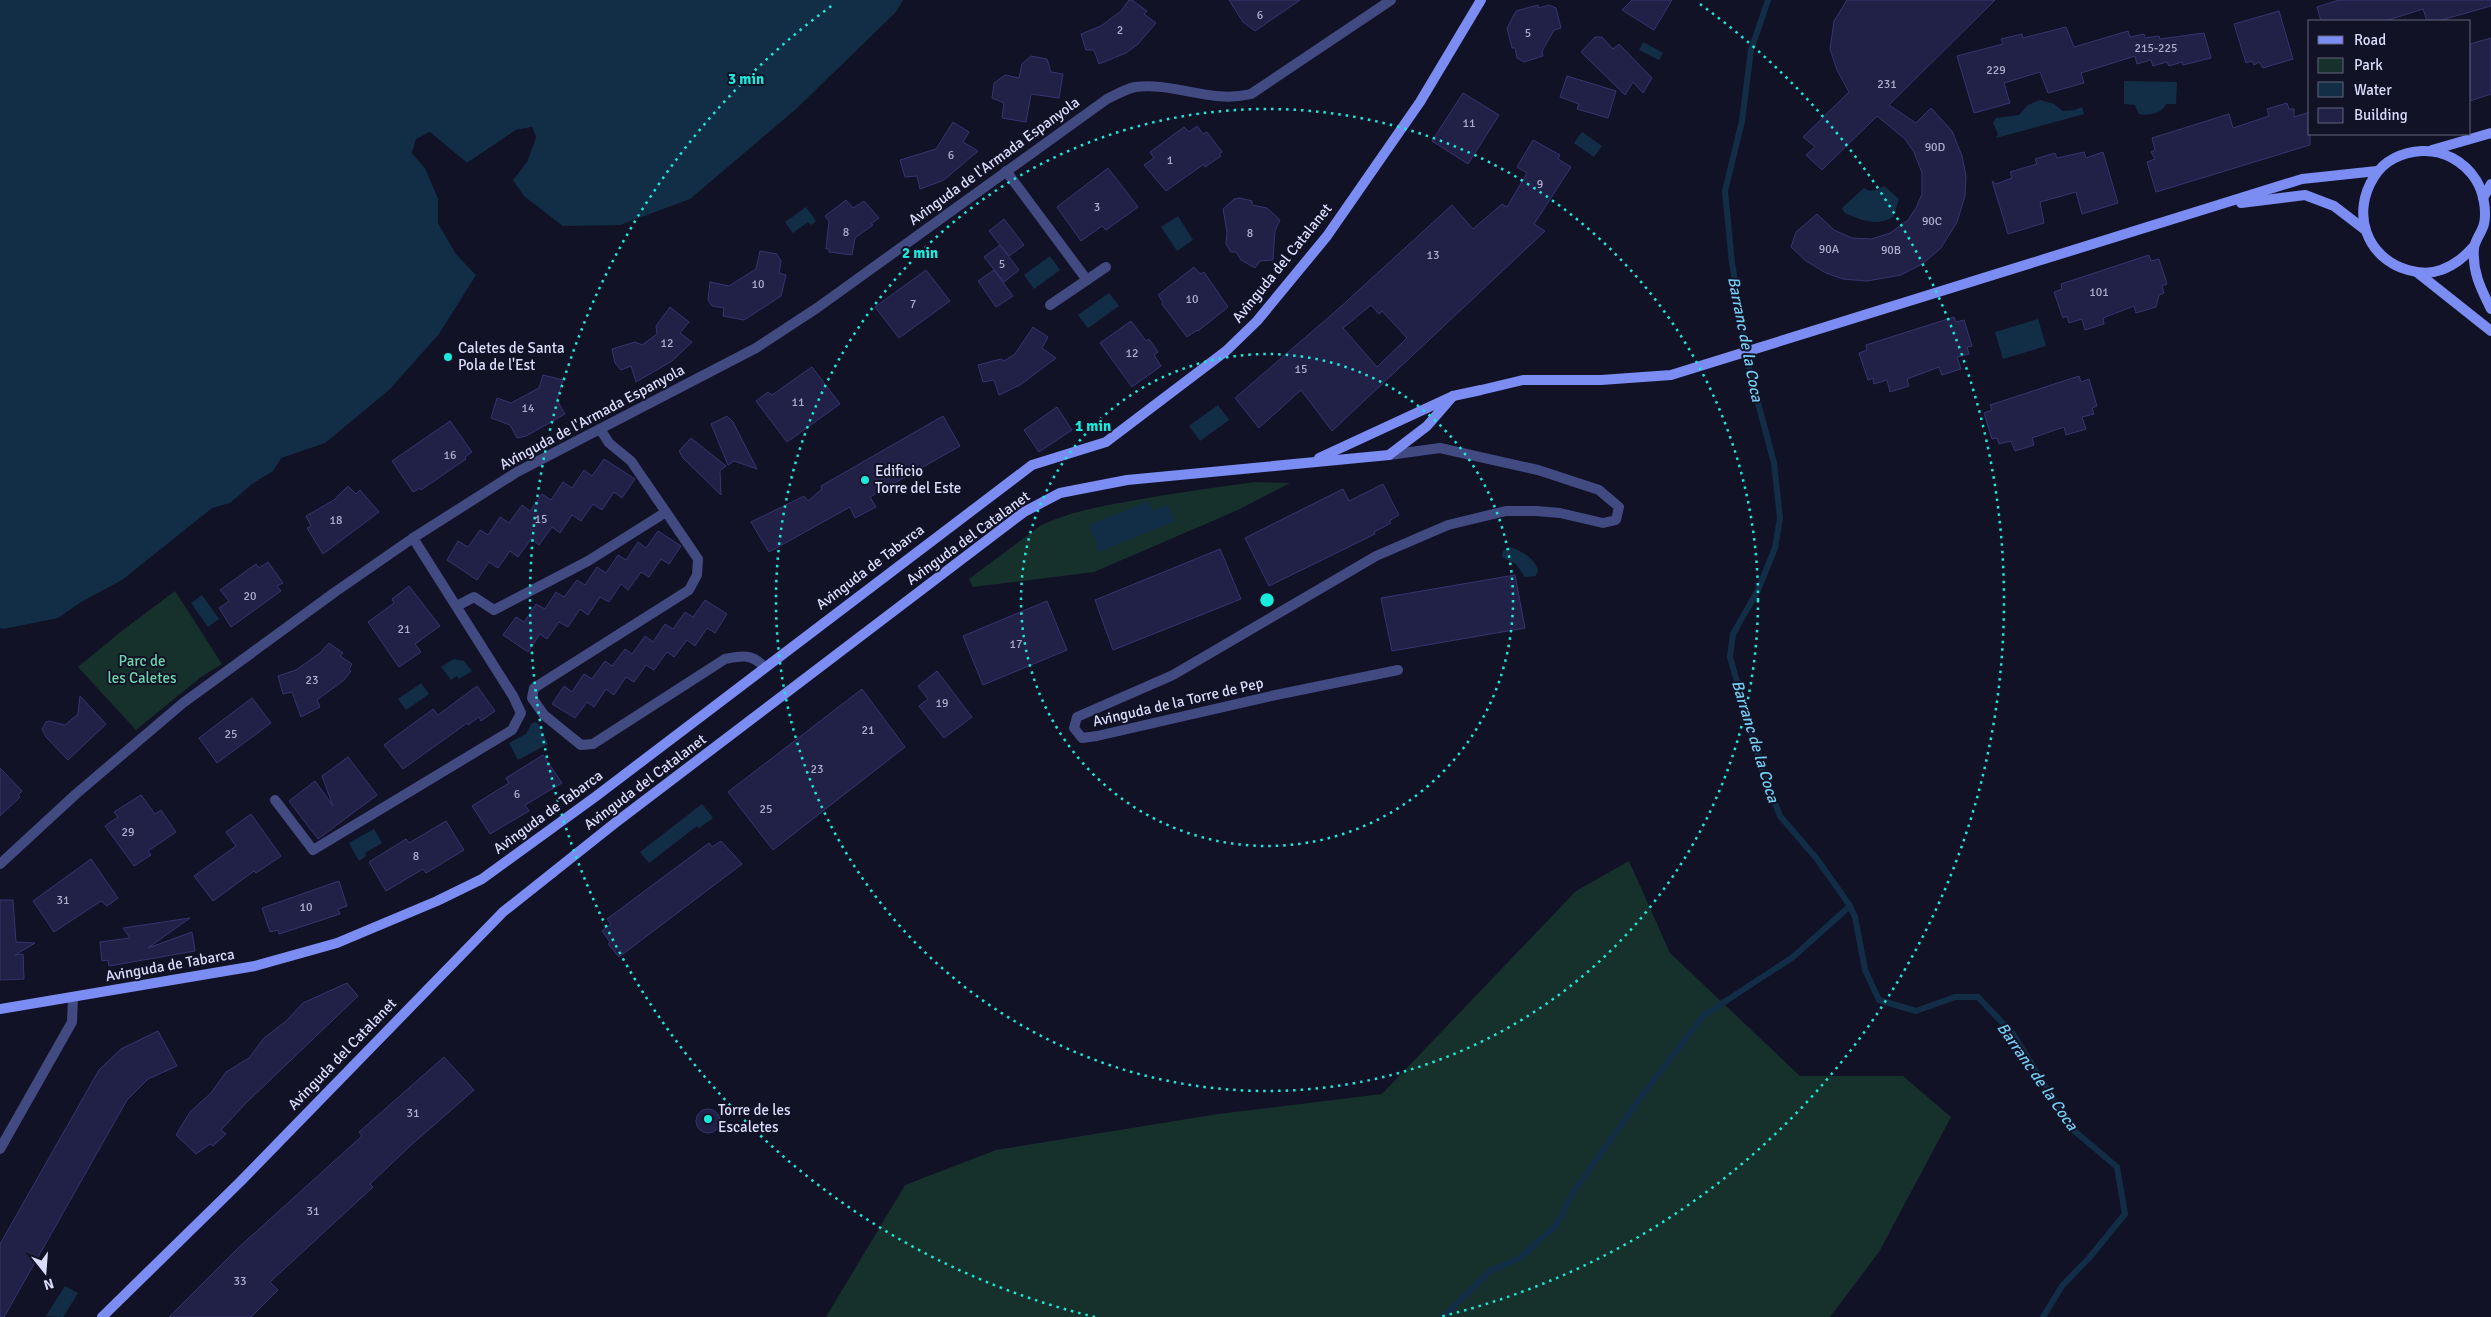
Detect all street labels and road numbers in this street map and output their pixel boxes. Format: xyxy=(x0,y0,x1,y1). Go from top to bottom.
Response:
street label: Avinguda de l'Armada Espanyola xyxy=(905,93,1083,229)
street label: Avinguda del Catalanet xyxy=(1228,200,1336,326)
street label: Avinguda de l'Armada Espanyola xyxy=(496,360,688,474)
street label: Avinguda del Catalanet xyxy=(903,487,1033,589)
street label: Avinguda de Tabarca xyxy=(812,520,928,614)
street label: Avinguda de la Torre de Pep xyxy=(1091,674,1265,730)
street label: Avinguda del Catalanet xyxy=(580,730,710,834)
street label: Avinguda de Tabarca xyxy=(490,766,606,858)
street label: Avinguda de Tabarca xyxy=(104,945,236,985)
street label: Avinguda del Catalanet xyxy=(284,994,400,1114)

